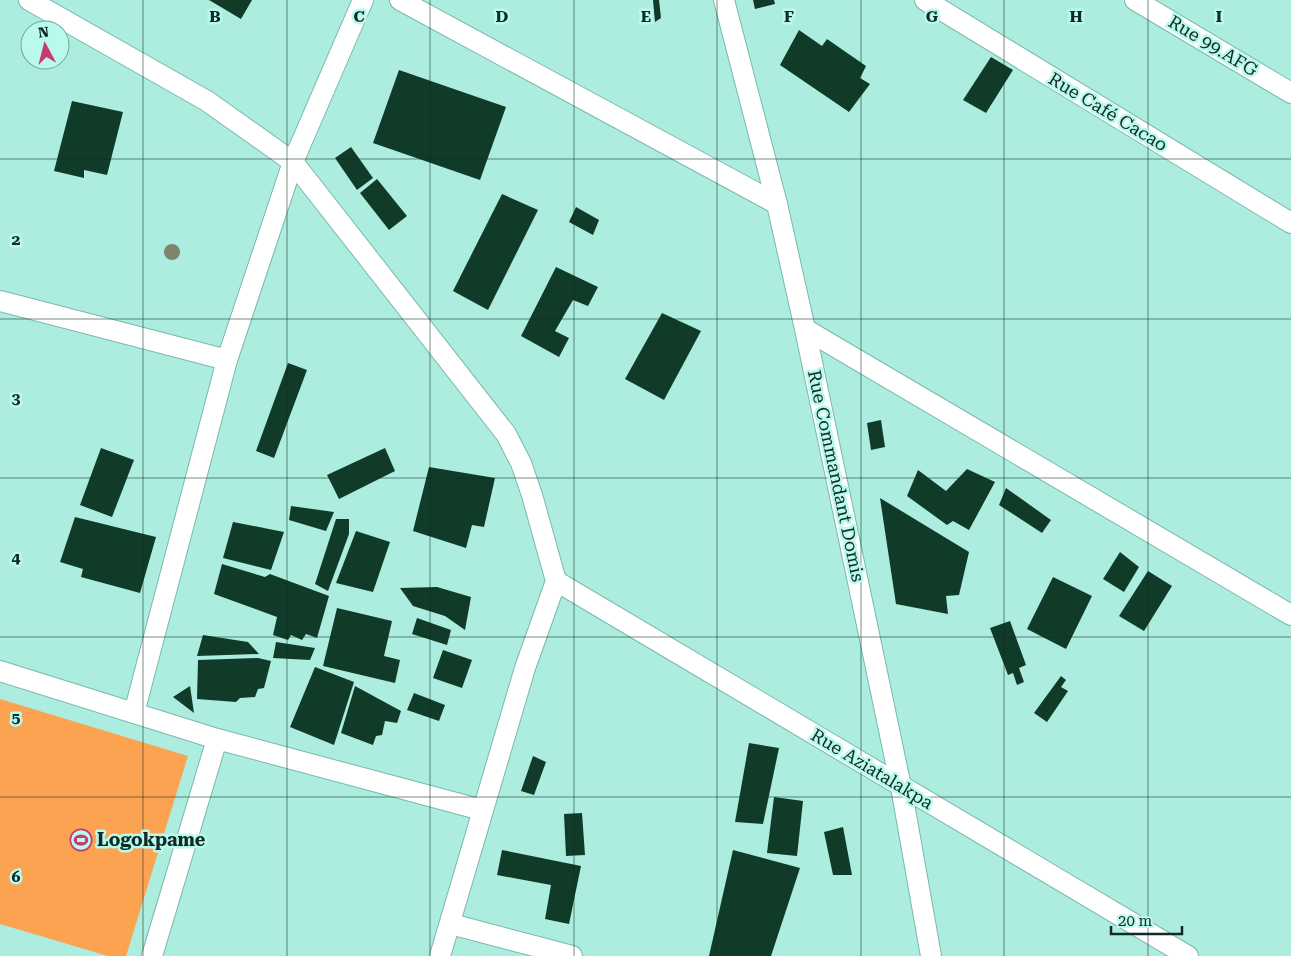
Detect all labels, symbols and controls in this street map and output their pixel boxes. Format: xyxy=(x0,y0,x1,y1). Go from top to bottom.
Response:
text: B xyxy=(209,7,221,26)
text: C xyxy=(353,7,365,26)
text: D xyxy=(496,7,509,26)
text: E xyxy=(641,7,651,26)
text: F xyxy=(784,7,794,26)
text: G xyxy=(926,7,939,26)
text: H xyxy=(1069,7,1083,26)
text: I xyxy=(1216,7,1222,26)
street label: Rue 99.AFG xyxy=(1165,11,1262,80)
north arrow xyxy=(20,20,70,70)
text: N xyxy=(37,23,50,41)
street label: Rue Café Cacao xyxy=(1045,68,1172,155)
text: 2 xyxy=(12,230,21,249)
street label: Rue Commandant Domis xyxy=(804,368,869,584)
text: 3 xyxy=(12,389,21,408)
text: 4 xyxy=(12,548,21,567)
text: 5 xyxy=(12,708,21,727)
street label: Rue Aziatalakpa xyxy=(808,724,937,813)
sports icon: Logokpame xyxy=(69,828,93,852)
place label: Logokpame xyxy=(97,829,206,850)
text: 6 xyxy=(12,867,21,886)
scale bar xyxy=(1111,904,1182,936)
text: 20 m xyxy=(1118,912,1153,930)

